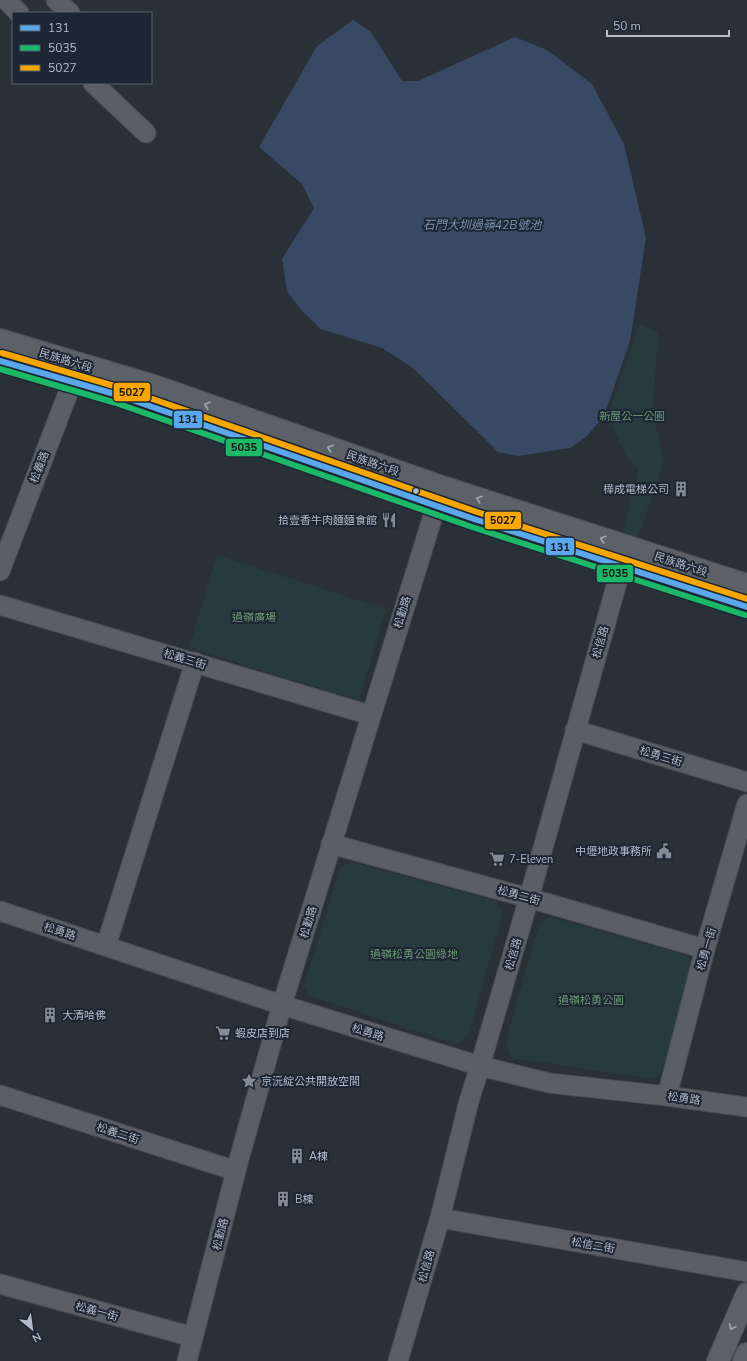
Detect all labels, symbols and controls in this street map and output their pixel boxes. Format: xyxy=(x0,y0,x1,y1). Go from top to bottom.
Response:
legend xyxy=(12,12,152,84)
scale bar xyxy=(607,12,729,38)
text: 50 m xyxy=(613,18,641,34)
text: 131 xyxy=(48,20,70,36)
text: 5035 xyxy=(48,40,77,56)
text: 5027 xyxy=(48,60,77,76)
water label: 石門大圳過嶺42B號池 xyxy=(423,217,543,233)
street label: 民族路六段 xyxy=(37,345,94,376)
line badge: 5027 xyxy=(113,382,151,402)
text: 5027 xyxy=(119,385,145,400)
one-way arrow xyxy=(204,401,211,409)
park label: 新屋公一公園 xyxy=(599,409,665,424)
line badge: 131 xyxy=(173,410,203,429)
text: 131 xyxy=(178,412,198,427)
line badge: 5035 xyxy=(225,438,263,457)
text: 5035 xyxy=(231,440,258,455)
one-way arrow xyxy=(327,444,334,453)
street label: 民族路六段 xyxy=(344,447,401,480)
street label: 松義路 xyxy=(27,449,52,485)
building icon: 樺成電梯公司 xyxy=(672,480,690,498)
place label: 樺成電梯公司 xyxy=(603,482,669,497)
unlabelled marker xyxy=(411,486,421,496)
one-way arrow xyxy=(476,496,483,504)
restaurant icon: 拾壹香牛肉麵麵食館 xyxy=(380,511,398,529)
line badge: 5027 xyxy=(484,511,522,530)
place label: 拾壹香牛肉麵麵食館 xyxy=(278,513,377,528)
text: 5027 xyxy=(490,513,516,528)
one-way arrow xyxy=(600,535,607,544)
line badge: 131 xyxy=(545,537,575,556)
text: 131 xyxy=(550,540,570,555)
street label: 民族路六段 xyxy=(652,549,709,580)
line badge: 5035 xyxy=(596,564,634,583)
text: 5035 xyxy=(602,566,629,581)
street label: 松勤路 xyxy=(390,594,414,630)
park label: 過嶺廣場 xyxy=(232,610,276,625)
street label: 松信路 xyxy=(589,624,612,660)
street label: 松義三街 xyxy=(162,646,208,673)
street label: 松勇三街 xyxy=(638,743,684,770)
public building icon: 中壢地政事務所 xyxy=(655,842,673,860)
place label: 中壢地政事務所 xyxy=(575,844,652,859)
supermarket icon: 7-Eleven xyxy=(488,850,506,868)
place label: 7-Eleven xyxy=(509,852,553,867)
street label: 松勇二街 xyxy=(496,883,542,908)
street label: 松勤路 xyxy=(296,904,320,940)
street label: 松勇路 xyxy=(42,919,78,944)
street label: 松勇一街 xyxy=(693,926,720,972)
street label: 松信路 xyxy=(502,936,525,972)
park label: 過嶺松勇公園綠地 xyxy=(370,947,458,962)
park label: 過嶺松勇公園 xyxy=(558,993,624,1008)
building icon: 大清哈佛 xyxy=(41,1006,59,1024)
place label: 大清哈佛 xyxy=(62,1008,106,1023)
street label: 松勇路 xyxy=(350,1020,386,1044)
supermarket icon: 蝦皮店到店 xyxy=(214,1024,232,1042)
place label: 蝦皮店到店 xyxy=(235,1026,290,1041)
place icon: 京沅綻公共開放空間 xyxy=(240,1072,258,1090)
place label: 京沅綻公共開放空間 xyxy=(261,1074,360,1089)
street label: 松勇路 xyxy=(667,1089,701,1108)
street label: 松義二街 xyxy=(95,1120,141,1147)
building icon: A棟 xyxy=(288,1147,306,1165)
place label: A棟 xyxy=(309,1149,328,1164)
building icon: B棟 xyxy=(274,1190,292,1208)
place label: B棟 xyxy=(295,1192,313,1207)
street label: 松勤路 xyxy=(209,1216,232,1252)
street label: 松信二街 xyxy=(570,1234,616,1257)
street label: 松信路 xyxy=(415,1248,438,1284)
street label: 松義一街 xyxy=(74,1299,120,1324)
north arrow xyxy=(12,1309,52,1349)
one-way arrow xyxy=(729,1324,737,1331)
text: N xyxy=(29,1329,44,1346)

